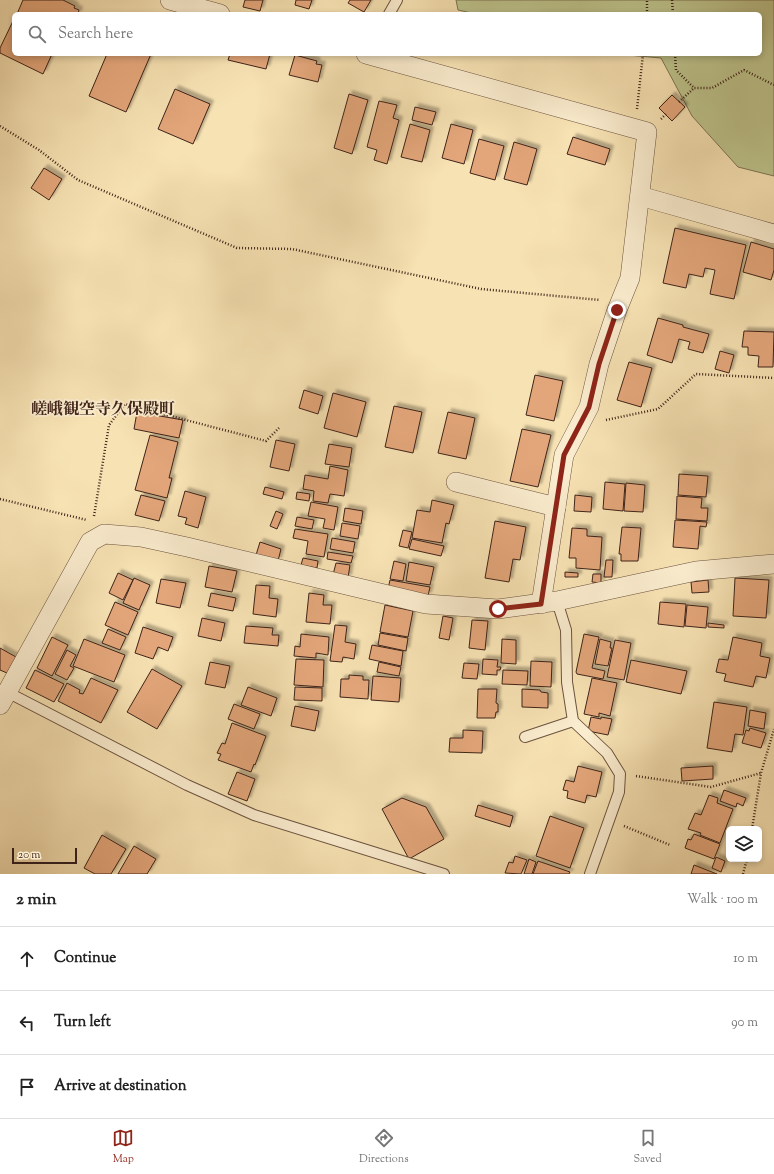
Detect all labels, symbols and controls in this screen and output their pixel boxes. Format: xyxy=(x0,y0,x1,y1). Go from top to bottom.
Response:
search box xyxy=(12,12,762,56)
icon: search xyxy=(26,23,48,45)
text: Search here xyxy=(58,24,133,45)
route end xyxy=(608,301,626,319)
district label: 嵯峨観空寺久保殿町 xyxy=(31,399,175,422)
route start xyxy=(489,600,507,618)
map controls xyxy=(726,826,762,862)
button: layers xyxy=(726,826,762,862)
scale bar xyxy=(12,846,77,865)
text: 20 m xyxy=(18,847,40,863)
text: 2 min xyxy=(16,888,57,912)
text: Walk · 100 m xyxy=(687,891,758,909)
icon: ahead xyxy=(16,948,38,970)
text: Continue xyxy=(54,948,116,969)
text: 10 m xyxy=(733,950,758,968)
icon: left xyxy=(16,1012,38,1034)
text: Turn left xyxy=(54,1012,111,1033)
text: 90 m xyxy=(731,1014,758,1032)
icon: arrive xyxy=(16,1076,38,1098)
text: Arrive at destination xyxy=(54,1076,187,1097)
tab: Map xyxy=(112,1127,134,1167)
tab: Directions xyxy=(359,1127,409,1167)
tab: Saved xyxy=(633,1127,662,1167)

